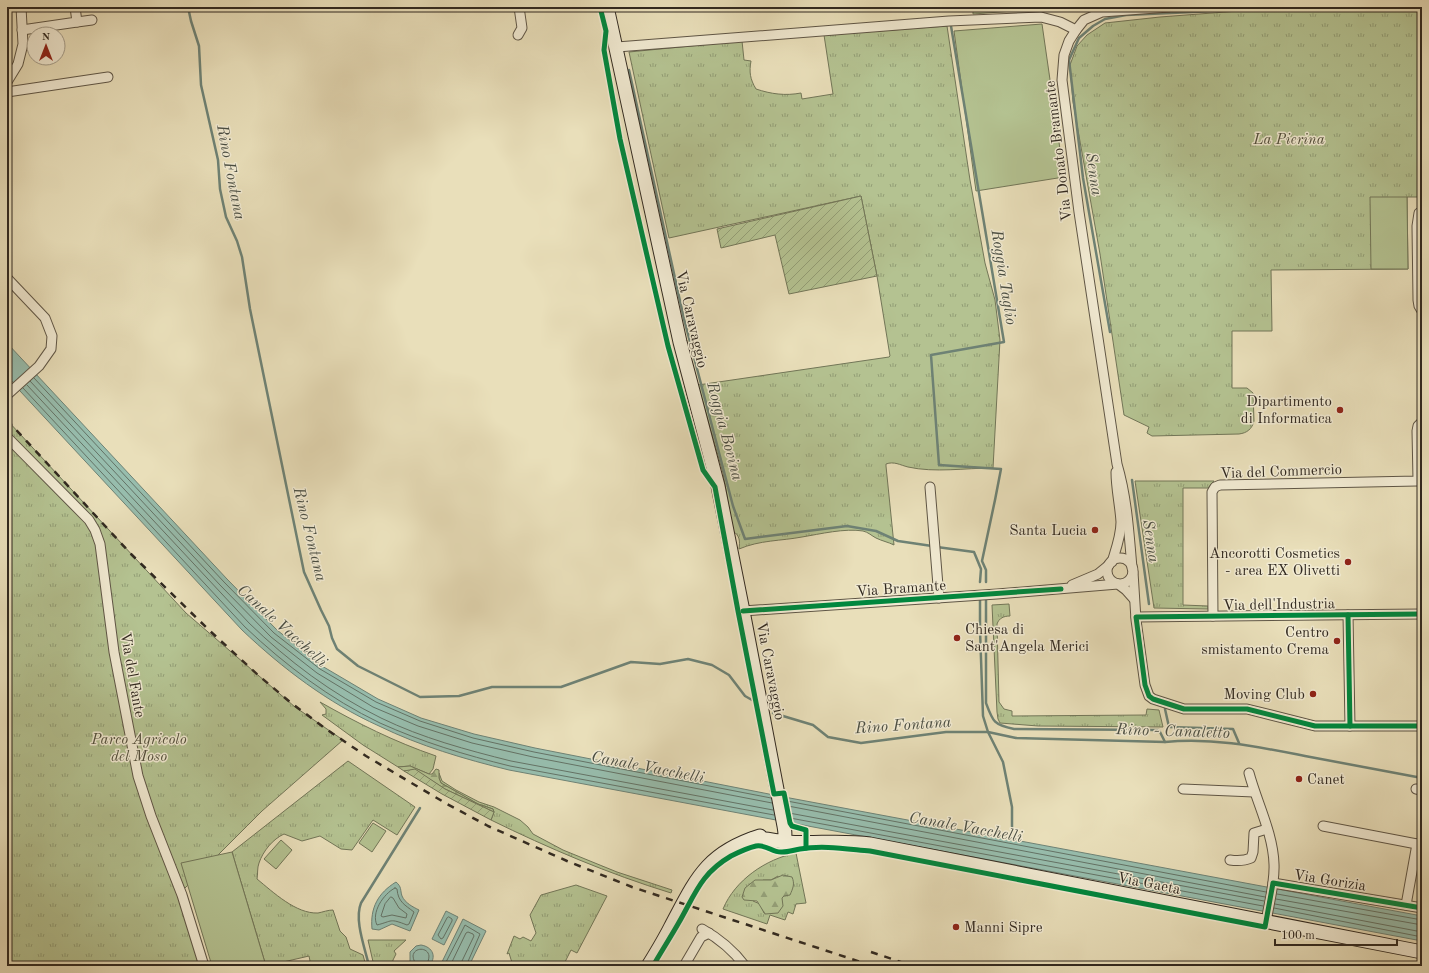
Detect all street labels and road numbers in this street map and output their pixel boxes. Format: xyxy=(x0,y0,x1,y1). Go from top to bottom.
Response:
street label: Via Donato Bramante xyxy=(1043,80,1076,222)
street label: Via Caravaggio xyxy=(672,269,709,370)
street label: Via del Commercio xyxy=(1220,463,1342,482)
street label: Via Bramante xyxy=(856,579,947,600)
street label: Via dell'Industria xyxy=(1223,597,1336,614)
street label: Via Caravaggio xyxy=(753,621,786,722)
street label: Via del Fante xyxy=(117,631,146,719)
street label: Via Gorizia xyxy=(1292,868,1368,895)
street label: Via Gaeta xyxy=(1116,871,1182,898)

